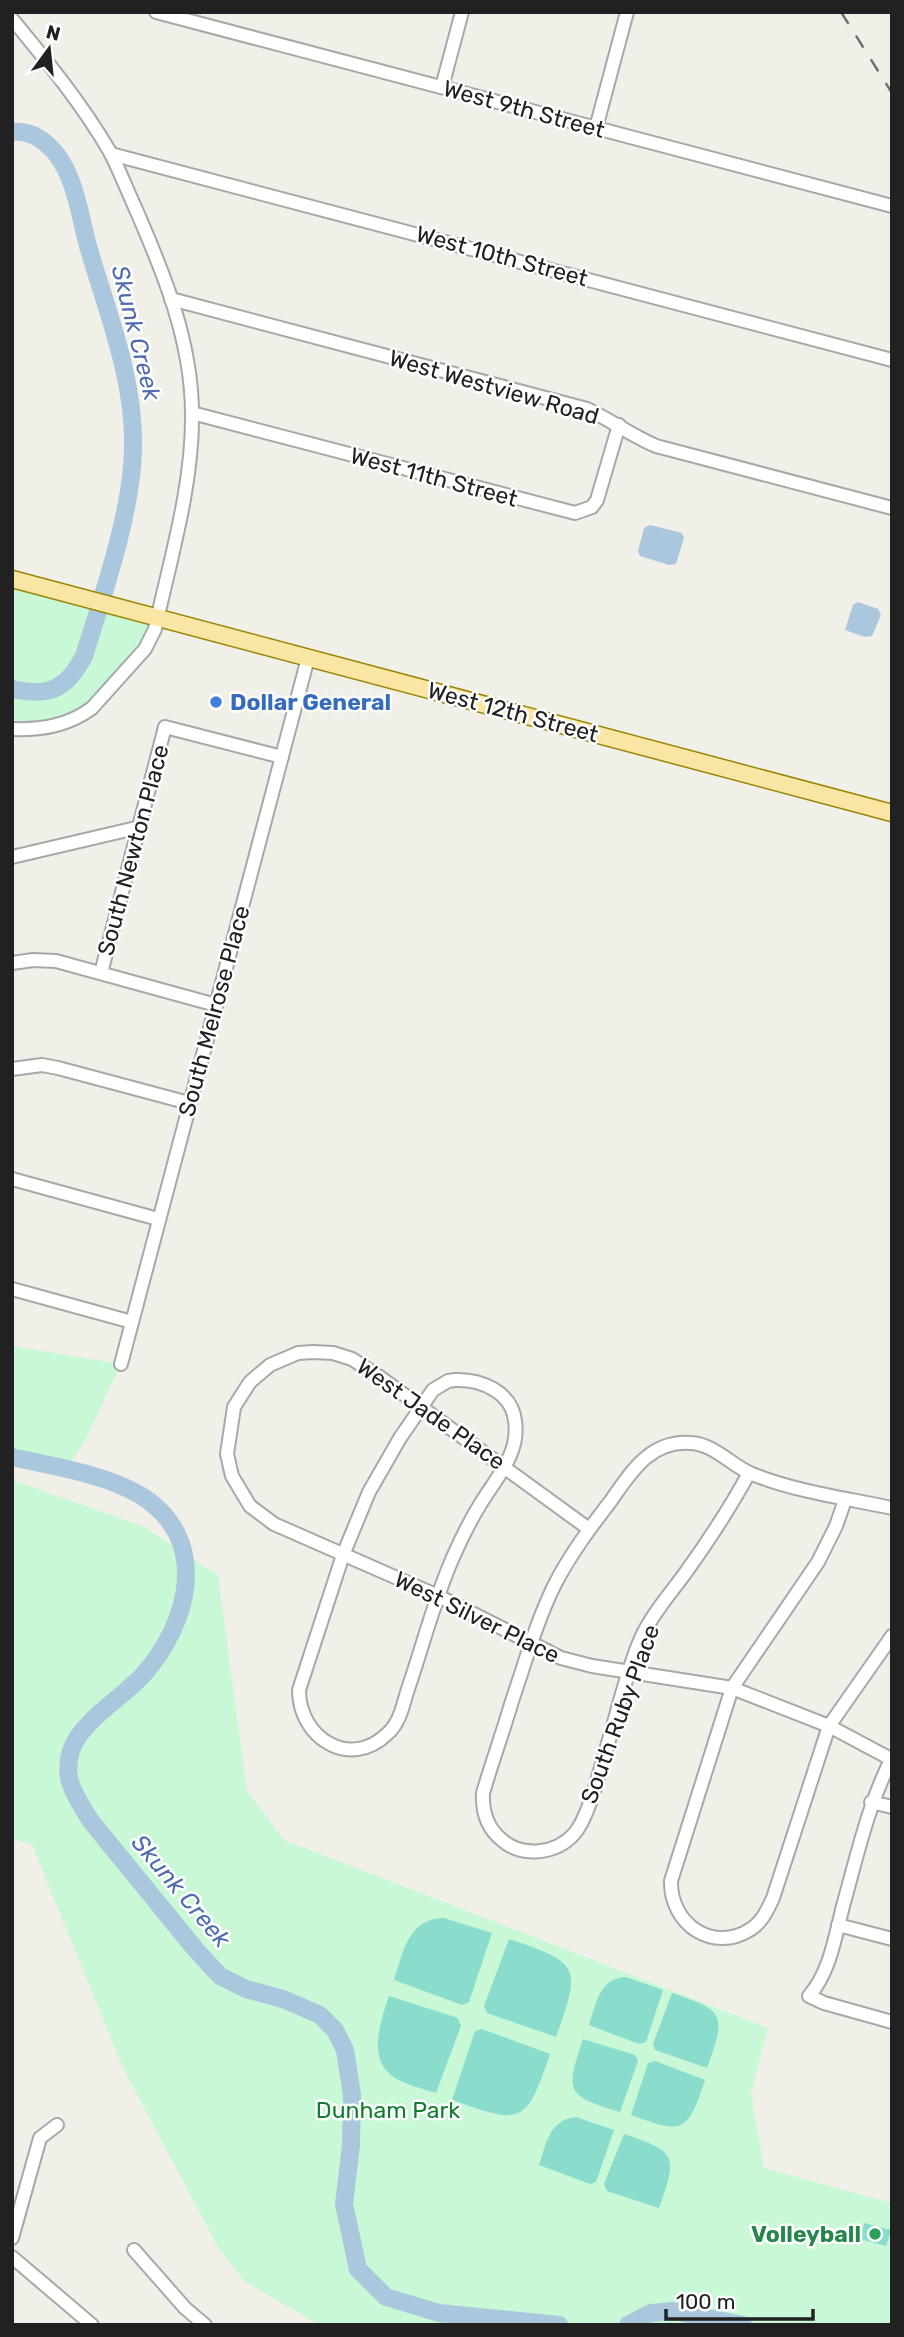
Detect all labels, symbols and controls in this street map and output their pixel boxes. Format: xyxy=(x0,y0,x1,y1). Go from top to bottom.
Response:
north arrow xyxy=(14,14,84,84)
text: N xyxy=(44,20,63,46)
street label: West 9th Street xyxy=(440,74,608,144)
street label: West 10th Street xyxy=(413,220,591,292)
water label: Skunk Creek xyxy=(106,262,166,404)
street label: West Westview Road xyxy=(386,344,602,430)
street label: West 11th Street xyxy=(347,441,521,513)
street label: West 12th Street xyxy=(425,676,601,748)
place label: Dollar General xyxy=(230,688,391,716)
marker: Dollar General xyxy=(208,694,224,710)
street label: South Newton Place xyxy=(91,741,175,959)
street label: South Melrose Place xyxy=(172,902,256,1120)
street label: West Jade Place xyxy=(351,1352,511,1476)
street label: West Silver Place xyxy=(390,1565,564,1669)
street label: South Ruby Place xyxy=(575,1621,665,1807)
water label: Skunk Creek xyxy=(126,1829,237,1954)
park label: Dunham Park xyxy=(316,2096,460,2124)
place label: Volleyball xyxy=(751,2220,861,2248)
marker: Volleyball xyxy=(867,2226,883,2242)
scale bar xyxy=(666,2278,813,2322)
text: 100 m xyxy=(676,2289,735,2314)

